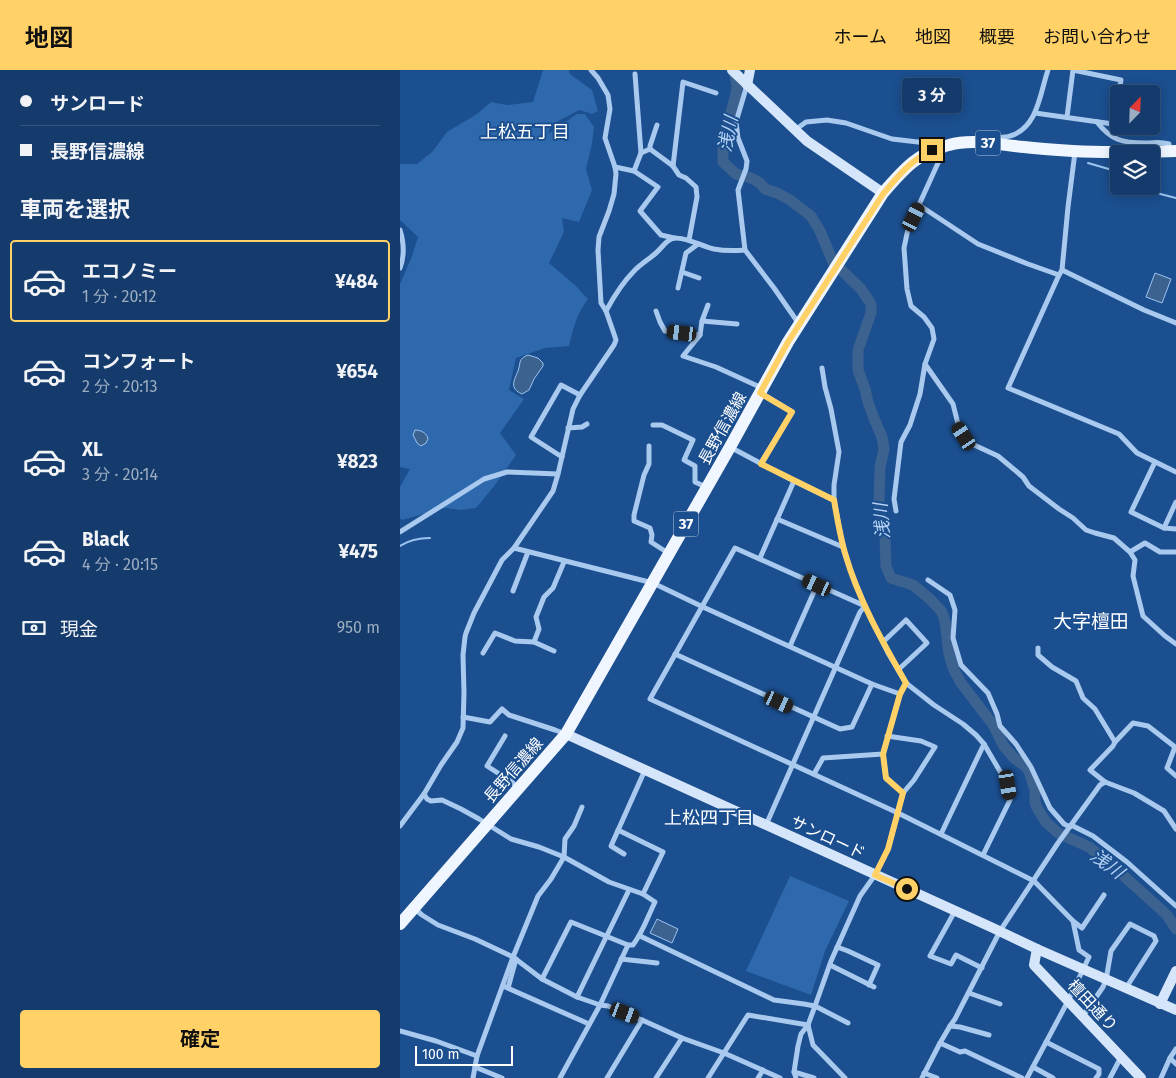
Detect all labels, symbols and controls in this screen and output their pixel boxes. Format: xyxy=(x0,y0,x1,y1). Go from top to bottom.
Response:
text: 地図 xyxy=(25,24,73,52)
text: ホーム xyxy=(834,26,887,48)
text: 地図 xyxy=(915,26,951,48)
text: 概要 xyxy=(979,26,1015,48)
text: お問い合わせ xyxy=(1043,26,1151,48)
callout: 3 分 xyxy=(902,78,962,112)
north arrow xyxy=(1110,85,1160,135)
map controls xyxy=(1110,85,1160,195)
text: 3 分 xyxy=(918,86,946,105)
text: サンロード xyxy=(50,92,145,115)
water label: 浅川 xyxy=(714,112,743,154)
district label: 上松五丁目 xyxy=(480,121,570,143)
road number: 37 xyxy=(976,130,1000,156)
route end xyxy=(921,139,943,161)
text: 長野信濃線 xyxy=(50,140,145,163)
button: layers xyxy=(1110,145,1160,195)
text: 車両を選択 xyxy=(20,196,130,223)
car xyxy=(900,200,927,234)
icon: car xyxy=(22,259,67,304)
text: エコノミー xyxy=(82,260,177,283)
text: ¥484 xyxy=(335,270,378,293)
text: 1 分 · 20:12 xyxy=(82,287,156,306)
car xyxy=(666,324,697,342)
icon: car xyxy=(22,349,67,394)
text: コンフォート xyxy=(82,350,195,373)
text: ¥654 xyxy=(336,360,378,383)
text: 2 分 · 20:13 xyxy=(82,377,157,396)
street label: 長野信濃線 xyxy=(695,389,750,468)
car xyxy=(949,419,978,453)
text: XL xyxy=(82,438,103,461)
icon: car xyxy=(22,439,67,484)
text: ¥823 xyxy=(337,450,378,473)
text: 3 分 · 20:14 xyxy=(82,465,158,484)
water label: 浅川 xyxy=(869,500,895,540)
road number: 37 xyxy=(674,512,698,536)
text: Black xyxy=(82,528,129,551)
icon: car xyxy=(22,529,67,574)
text: ¥475 xyxy=(339,540,378,563)
text: 4 分 · 20:15 xyxy=(82,555,158,574)
car xyxy=(800,572,833,598)
district label: 大字檀田 xyxy=(1053,610,1129,633)
icon: cash xyxy=(20,614,48,642)
text: 現金 xyxy=(60,618,98,641)
text: 950 m xyxy=(337,618,380,637)
car xyxy=(762,689,795,715)
street label: 長野信濃線 xyxy=(480,734,547,807)
car xyxy=(998,769,1017,801)
district label: 上松四丁目 xyxy=(664,807,754,829)
street label: サンロード xyxy=(788,812,868,863)
water label: 浅川 xyxy=(1086,844,1130,885)
route start xyxy=(896,878,918,900)
street label: 檀田通り xyxy=(1064,975,1121,1035)
car xyxy=(608,1001,641,1025)
button: 確定 xyxy=(20,1010,380,1068)
scale bar xyxy=(415,1043,512,1066)
text: 100 m xyxy=(422,1046,459,1063)

